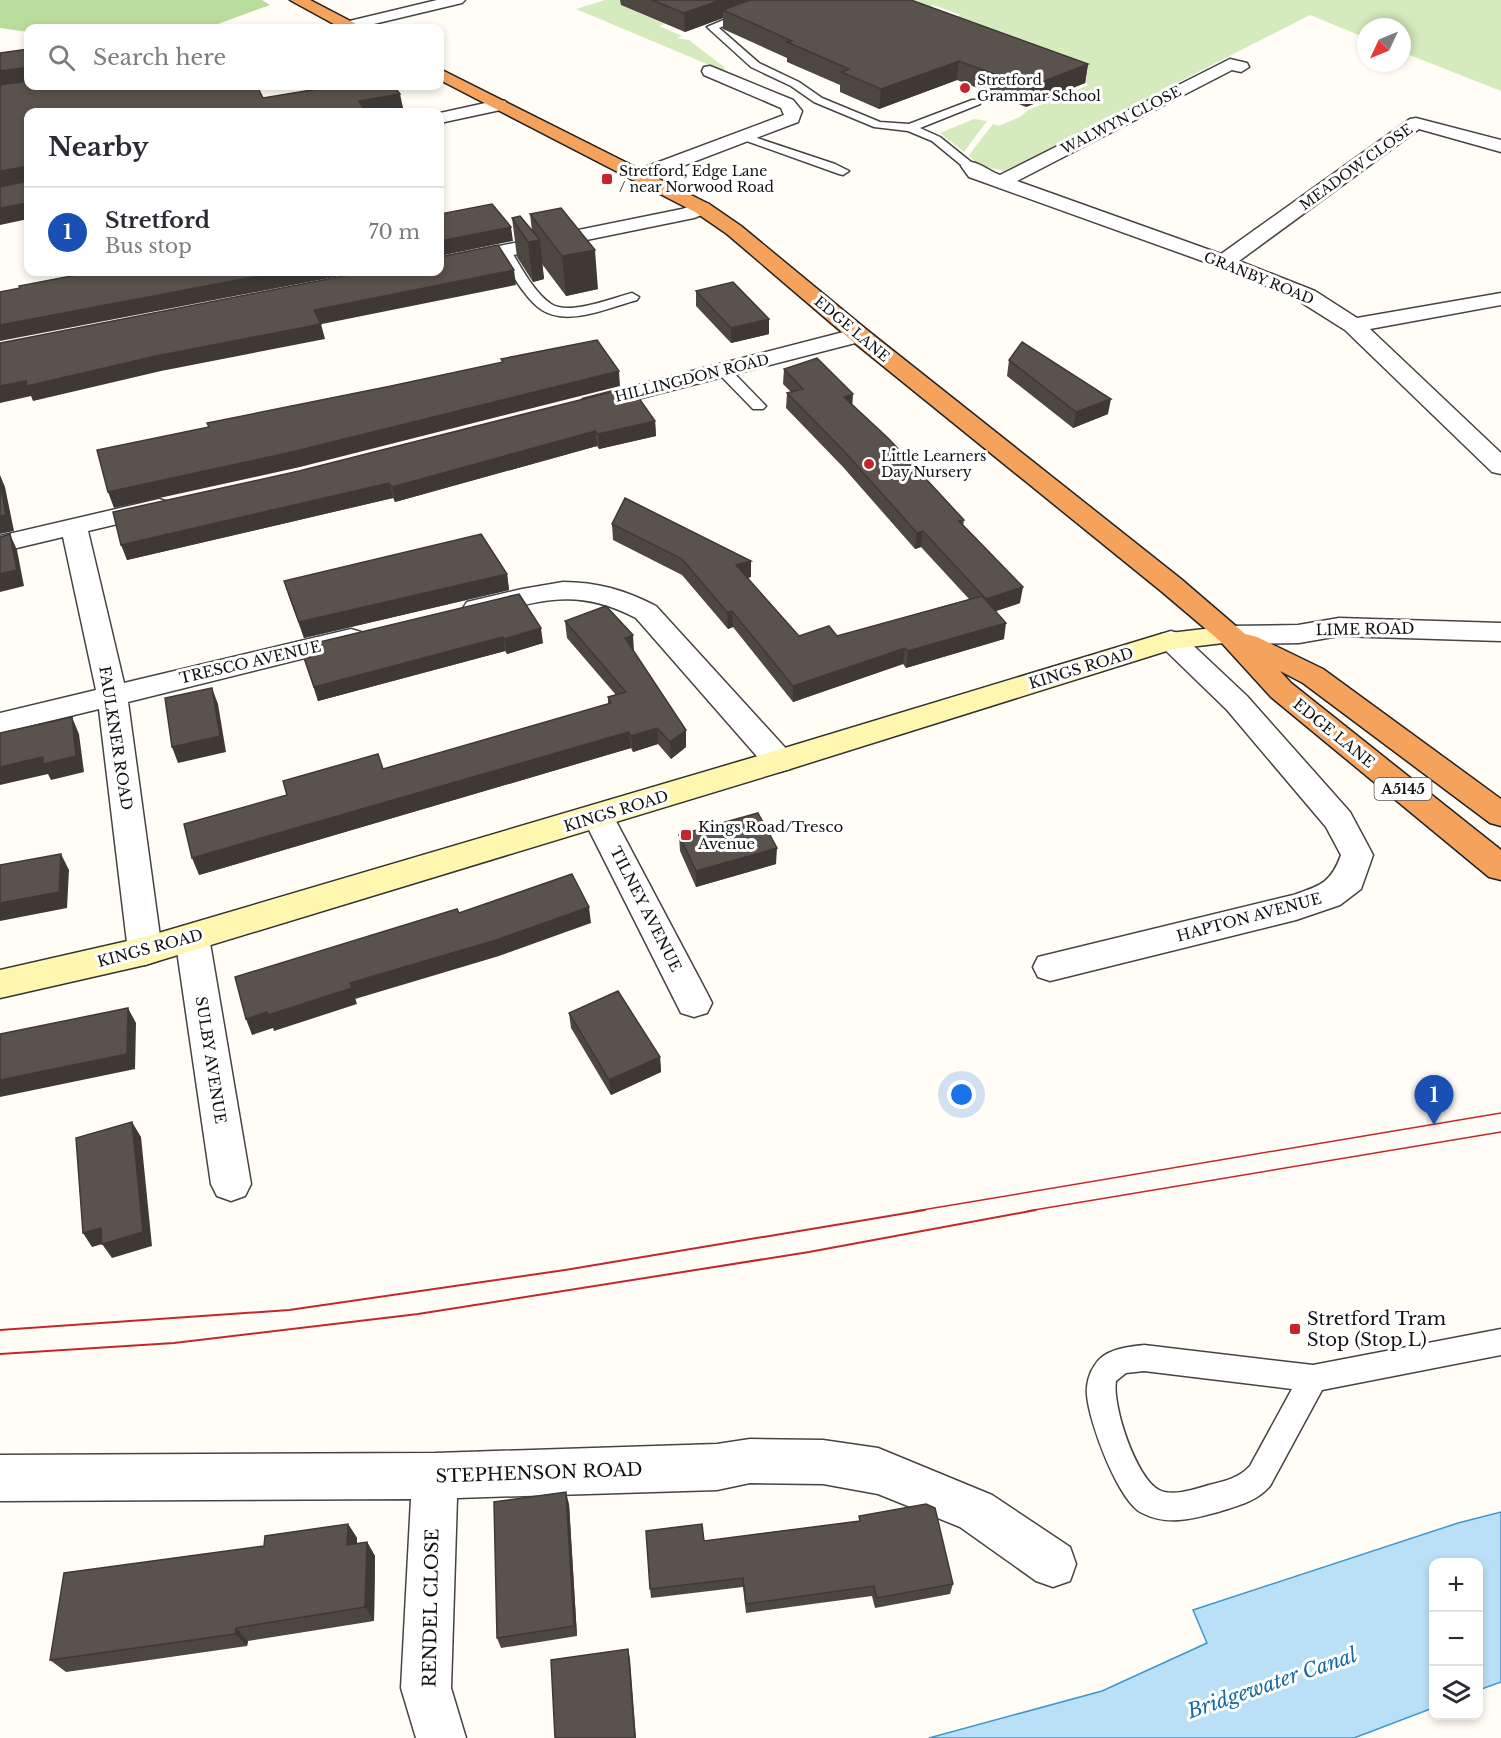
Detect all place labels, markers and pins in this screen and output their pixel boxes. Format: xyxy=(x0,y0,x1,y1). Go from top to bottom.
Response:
place label: Stretford Grammar School xyxy=(977,71,1101,105)
marker: Stretford Grammar School xyxy=(958,81,972,95)
place label: Stretford, Edge Lane / near Norwood Road xyxy=(619,162,775,196)
marker: Stretford, Edge Lane / near Norwood Road xyxy=(600,172,614,186)
place label: Little Learners Day Nursery xyxy=(881,447,986,481)
marker: Little Learners Day Nursery xyxy=(862,457,876,471)
place label: Kings Road/Tresco Avenue xyxy=(697,817,843,853)
marker: Kings Road/Tresco Avenue xyxy=(679,828,693,842)
pin: 1 xyxy=(1414,1076,1454,1125)
place label: Stretford Tram Stop (Stop L) xyxy=(1307,1308,1446,1351)
marker: Stretford Tram Stop (Stop L) xyxy=(1288,1322,1302,1336)

